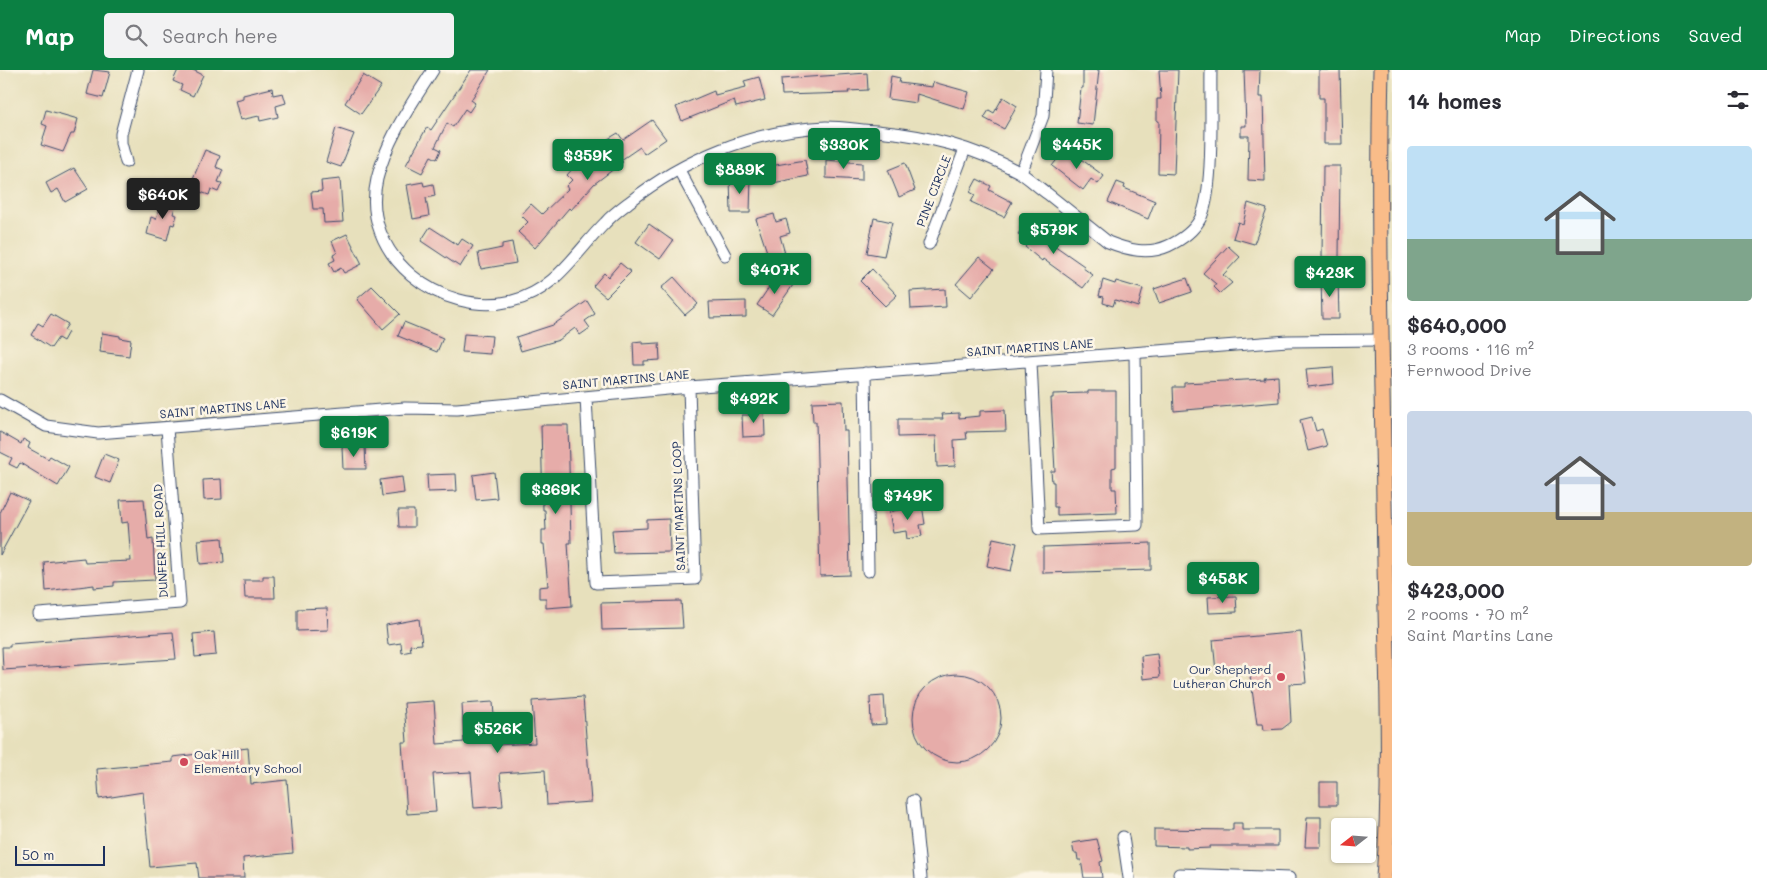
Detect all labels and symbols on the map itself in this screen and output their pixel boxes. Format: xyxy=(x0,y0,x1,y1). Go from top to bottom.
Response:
pin: $330K xyxy=(809,128,879,170)
pin: $445K xyxy=(1042,128,1112,170)
pin: $359K xyxy=(553,138,623,181)
pin: $889K xyxy=(705,152,775,195)
street label: PINE CIRCLE xyxy=(912,152,954,229)
pin: $640K xyxy=(128,178,198,220)
pin: $579K xyxy=(1019,212,1089,255)
pin: $407K xyxy=(740,252,810,295)
pin: $423K xyxy=(1295,256,1365,298)
street label: SAINT MARTINS LANE xyxy=(966,335,1094,359)
street label: SAINT MARTINS LANE xyxy=(562,365,690,393)
pin: $492K xyxy=(719,382,789,424)
street label: SAINT MARTINS LANE xyxy=(159,394,287,422)
pin: $619K xyxy=(319,416,389,458)
street label: SAINT MARTINS LOOP xyxy=(668,441,688,571)
pin: $369K xyxy=(521,472,591,515)
pin: $749K xyxy=(873,478,943,521)
street label: DUNFER HILL ROAD xyxy=(149,484,171,599)
pin: $458K xyxy=(1188,562,1258,604)
place label: Our Shepherd Lutheran Church xyxy=(1173,661,1271,691)
marker: Our Shepherd Lutheran Church xyxy=(1275,671,1287,683)
pin: $526K xyxy=(463,712,533,754)
place label: Oak Hill Elementary School xyxy=(194,746,302,776)
marker: Oak Hill Elementary School xyxy=(178,756,190,768)
north arrow xyxy=(1331,818,1376,862)
scale bar xyxy=(15,843,105,866)

